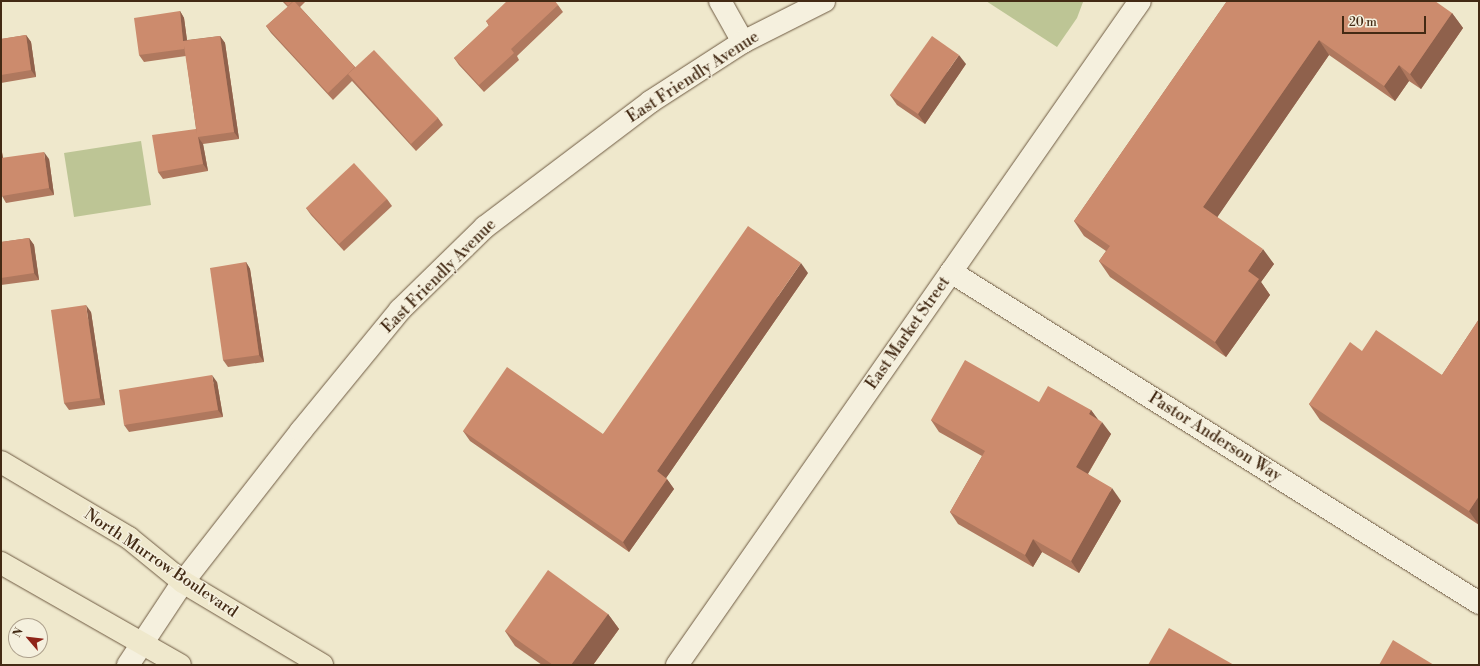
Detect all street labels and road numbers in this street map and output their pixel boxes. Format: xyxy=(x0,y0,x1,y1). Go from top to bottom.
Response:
street label: East Friendly Avenue xyxy=(623,27,763,127)
street label: East Friendly Avenue xyxy=(378,215,500,337)
street label: East Market Street xyxy=(862,273,954,393)
street label: Pastor Anderson Way xyxy=(1145,388,1285,486)
street label: North Murrow Boulevard xyxy=(81,504,241,622)

